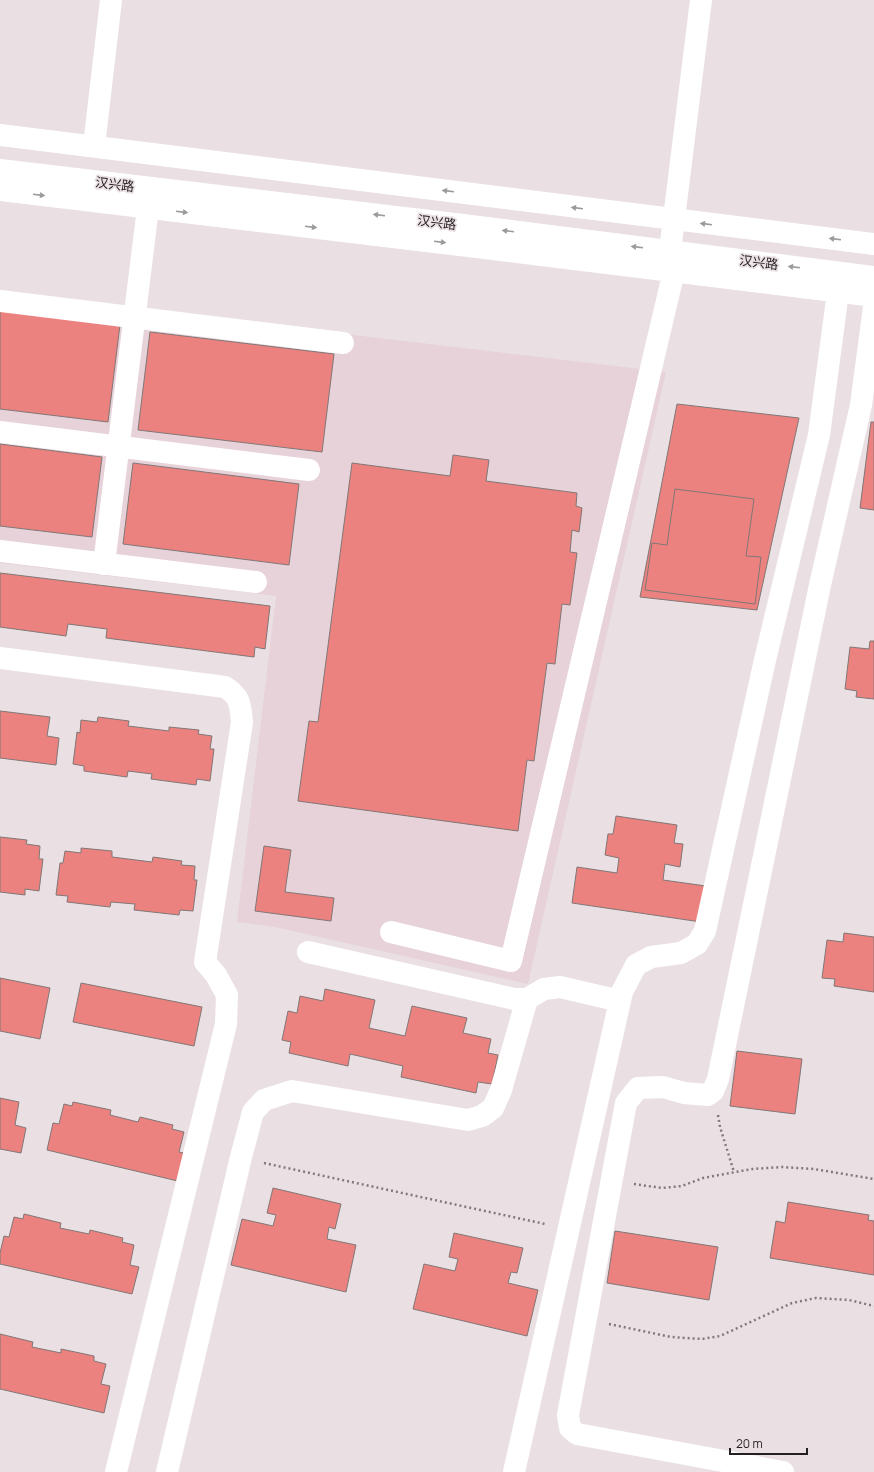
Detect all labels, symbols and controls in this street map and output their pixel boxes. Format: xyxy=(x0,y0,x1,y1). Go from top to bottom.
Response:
street label: 汉兴路 xyxy=(95,173,135,195)
one-way arrow xyxy=(442,188,454,194)
one-way arrow xyxy=(33,192,45,198)
one-way arrow xyxy=(571,204,583,211)
one-way arrow xyxy=(176,209,188,215)
street label: 汉兴路 xyxy=(417,211,457,233)
one-way arrow xyxy=(373,212,385,218)
one-way arrow xyxy=(700,221,712,227)
one-way arrow xyxy=(305,224,317,230)
one-way arrow xyxy=(502,228,514,234)
one-way arrow xyxy=(829,236,841,242)
one-way arrow xyxy=(434,239,446,245)
one-way arrow xyxy=(631,244,643,250)
street label: 汉兴路 xyxy=(739,251,779,273)
one-way arrow xyxy=(788,263,800,270)
scale bar xyxy=(730,1430,807,1456)
text: 20 m xyxy=(736,1435,763,1452)

